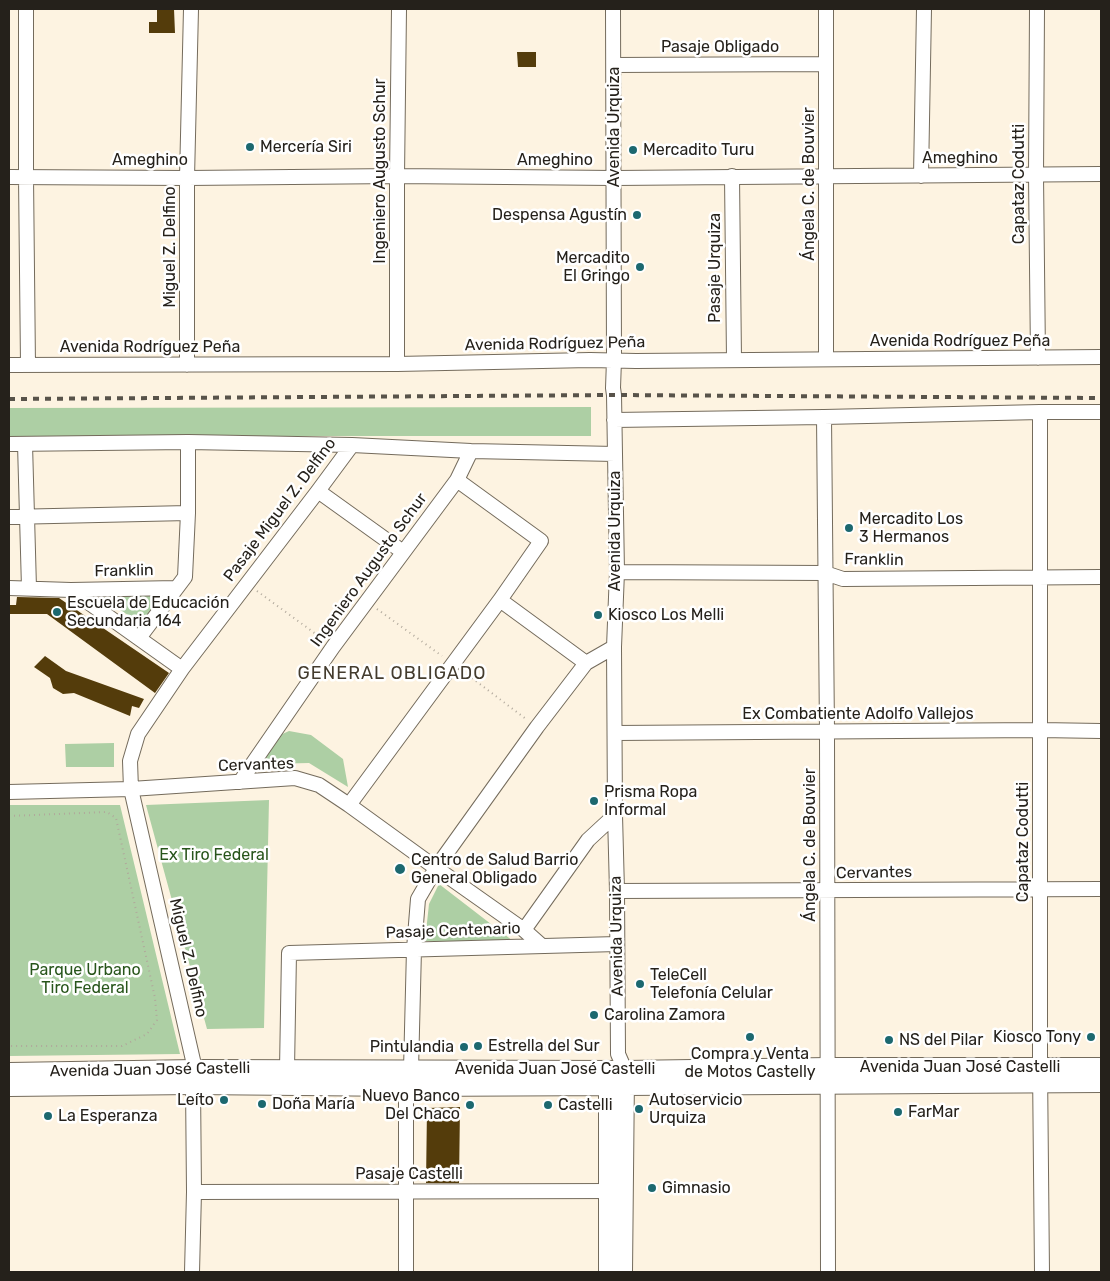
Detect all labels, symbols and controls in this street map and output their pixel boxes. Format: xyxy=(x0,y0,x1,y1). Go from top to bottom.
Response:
street label: Pasaje Obligado xyxy=(661,37,779,57)
street label: Avenida Urquiza xyxy=(604,67,624,187)
street label: Ingeniero Augusto Schur xyxy=(370,78,390,264)
street label: Ángela C. de Bouvier xyxy=(799,107,819,261)
street label: Capataz Codutti xyxy=(1009,124,1029,244)
place label: Mercería Siri xyxy=(260,137,352,157)
place label: Mercadito Turu xyxy=(643,140,754,160)
marker: Mercería Siri xyxy=(244,141,256,153)
marker: Mercadito Turu xyxy=(627,144,639,156)
street label: Ameghino xyxy=(922,148,998,168)
street label: Ameghino xyxy=(112,150,188,170)
street label: Ameghino xyxy=(517,150,593,170)
street label: Miguel Z. Delfino xyxy=(160,186,180,308)
place label: Despensa Agustín xyxy=(492,205,627,225)
marker: Despensa Agustín xyxy=(631,209,643,221)
street label: Pasaje Urquiza xyxy=(705,213,725,323)
place label: Mercadito El Gringo xyxy=(556,248,630,286)
marker: Mercadito El Gringo xyxy=(634,261,646,273)
street label: Avenida Rodríguez Peña xyxy=(870,331,1050,351)
street label: Avenida Rodríguez Peña xyxy=(465,333,645,355)
street label: Avenida Rodríguez Peña xyxy=(60,337,240,357)
street label: Pasaje Miguel Z. Delfino xyxy=(220,434,340,586)
street label: Avenida Urquiza xyxy=(605,471,625,591)
street label: Ingeniero Augusto Schur xyxy=(307,489,431,651)
place label: Mercadito Los 3 Hermanos xyxy=(859,509,963,547)
marker: Mercadito Los 3 Hermanos xyxy=(843,522,855,534)
street label: Franklin xyxy=(844,550,904,570)
street label: Franklin xyxy=(94,561,154,581)
place label: Escuela de Educación Secundaria 164 xyxy=(67,593,229,631)
place label: Kiosco Los Melli xyxy=(608,605,724,625)
marker: Escuela de Educación Secundaria 164 xyxy=(51,606,63,618)
marker: Kiosco Los Melli xyxy=(592,609,604,621)
district label: GENERAL OBLIGADO xyxy=(296,663,488,685)
street label: Ex Combatiente Adolfo Vallejos xyxy=(742,704,974,724)
street label: Cervantes xyxy=(218,754,294,776)
street label: Ángela C. de Bouvier xyxy=(800,768,820,922)
place label: Prisma Ropa Informal xyxy=(604,782,697,820)
street label: Capataz Codutti xyxy=(1013,782,1033,902)
marker: Prisma Ropa Informal xyxy=(588,795,600,807)
park label: Ex Tiro Federal xyxy=(159,845,269,865)
place label: Centro de Salud Barrio General Obligado xyxy=(411,850,578,888)
marker: Centro de Salud Barrio General Obligado xyxy=(393,862,407,876)
street label: Cervantes xyxy=(836,863,912,883)
street label: Avenida Urquiza xyxy=(606,875,628,997)
street label: Miguel Z. Delfino xyxy=(165,897,211,1019)
street label: Pasaje Centenario xyxy=(385,919,521,943)
park label: Parque Urbano Tiro Federal xyxy=(29,960,141,998)
place label: TeleCell Telefonía Celular xyxy=(650,965,773,1003)
marker: TeleCell Telefonía Celular xyxy=(634,978,646,990)
place label: Carolina Zamora xyxy=(604,1005,725,1025)
marker: Carolina Zamora xyxy=(588,1009,600,1021)
place label: Kiosco Tony xyxy=(993,1027,1081,1047)
place label: NS del Pilar xyxy=(899,1030,983,1050)
marker: Compra y Venta de Motos Castelly xyxy=(744,1031,756,1043)
marker: Kiosco Tony xyxy=(1085,1031,1097,1043)
marker: NS del Pilar xyxy=(883,1034,895,1046)
place label: Estrella del Sur xyxy=(488,1036,599,1056)
place label: Pintulandia xyxy=(370,1037,454,1057)
marker: Estrella del Sur xyxy=(472,1040,484,1052)
marker: Pintulandia xyxy=(458,1041,470,1053)
place label: Compra y Venta de Motos Castelly xyxy=(684,1044,816,1082)
street label: Avenida Juan José Castelli xyxy=(860,1057,1060,1077)
street label: Avenida Juan José Castelli xyxy=(50,1059,250,1081)
street label: Avenida Juan José Castelli xyxy=(455,1059,655,1079)
place label: Nuevo Banco Del Chaco xyxy=(362,1086,460,1124)
place label: Leíto xyxy=(177,1090,214,1110)
place label: Autoservicio Urquiza xyxy=(649,1090,743,1128)
marker: Leíto xyxy=(218,1094,230,1106)
place label: Doña María xyxy=(272,1094,355,1114)
place label: Castelli xyxy=(558,1095,612,1115)
marker: Doña María xyxy=(256,1098,268,1110)
marker: Nuevo Banco Del Chaco xyxy=(464,1099,476,1111)
marker: Castelli xyxy=(542,1099,554,1111)
place label: FarMar xyxy=(908,1102,959,1122)
marker: Autoservicio Urquiza xyxy=(633,1103,645,1115)
place label: La Esperanza xyxy=(58,1106,158,1126)
marker: FarMar xyxy=(892,1106,904,1118)
marker: La Esperanza xyxy=(42,1110,54,1122)
street label: Pasaje Castelli xyxy=(355,1164,463,1184)
place label: Gimnasio xyxy=(662,1178,731,1198)
marker: Gimnasio xyxy=(646,1182,658,1194)

